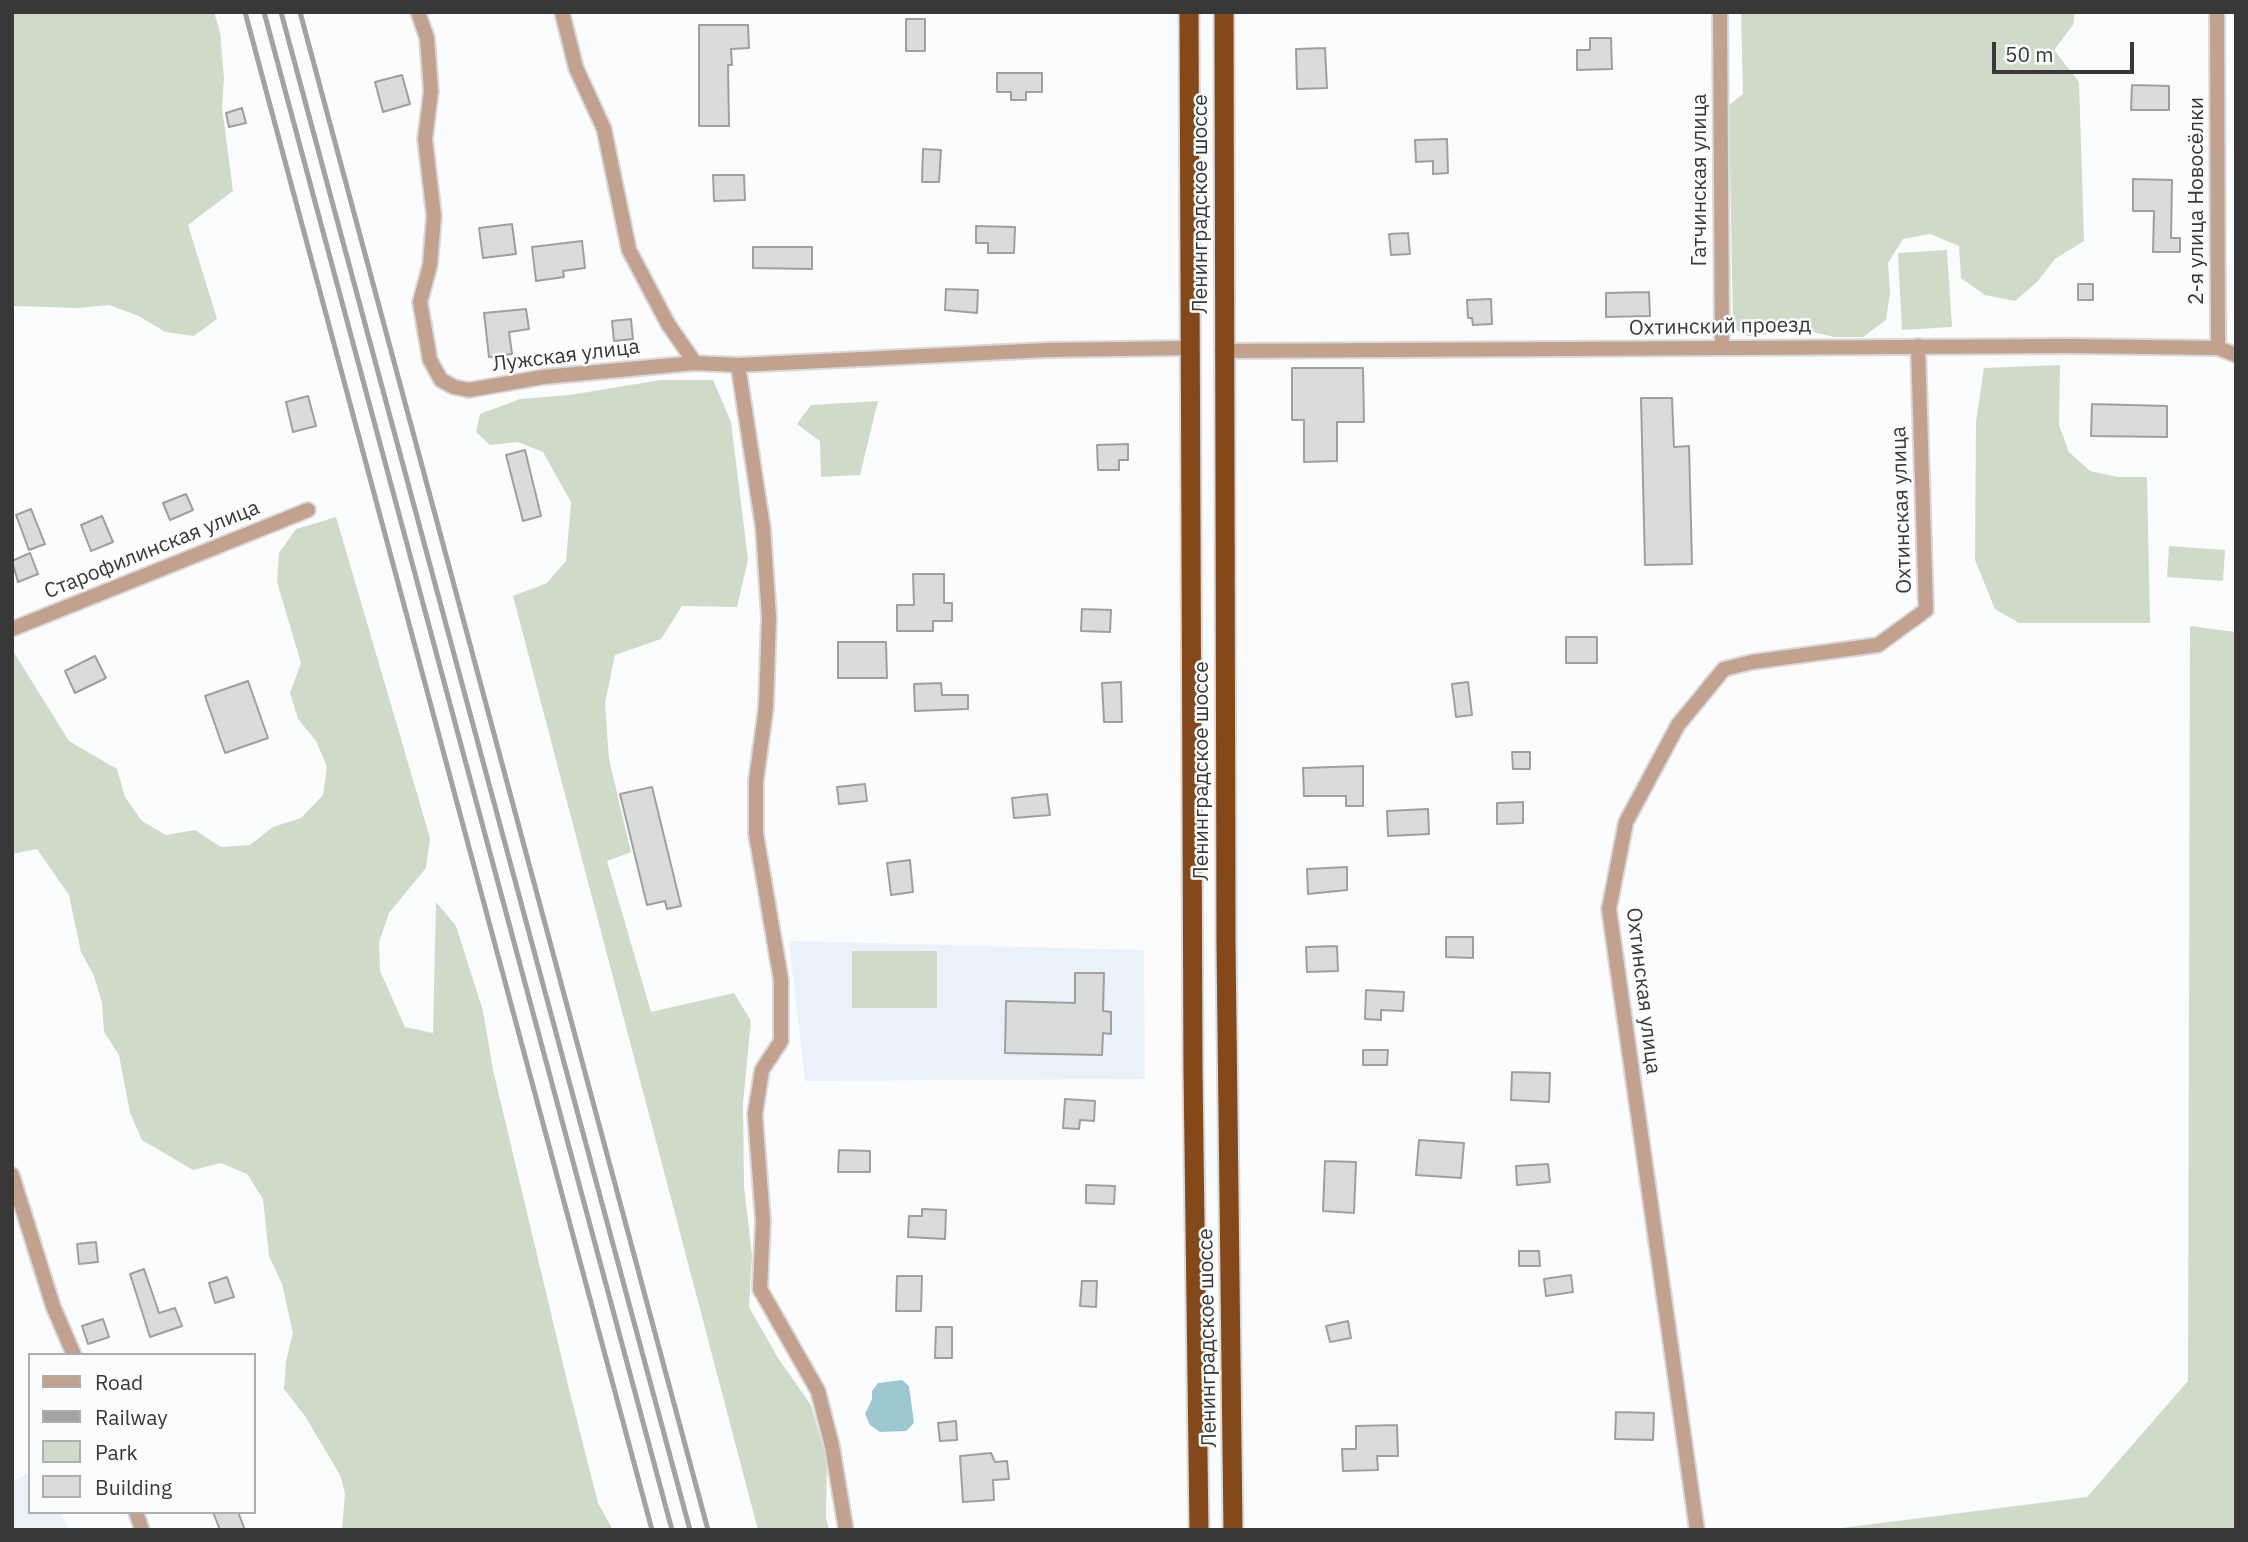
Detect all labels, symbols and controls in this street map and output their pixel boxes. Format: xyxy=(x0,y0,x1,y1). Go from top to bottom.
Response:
scale bar xyxy=(1996,28,2138,72)
text: 50 m xyxy=(2005,40,2054,68)
street label: Гатчинская улица xyxy=(1687,93,1713,267)
street label: Ленинградское шоссе xyxy=(1188,94,1214,314)
street label: 2-я улица Новосёлки xyxy=(2184,97,2210,305)
street label: Охтинский проезд xyxy=(1629,313,1811,341)
street label: Лужская улица xyxy=(491,334,641,378)
street label: Охтинская улица xyxy=(1886,426,1918,594)
street label: Старофилинская улица xyxy=(41,495,263,605)
street label: Ленинградское шоссе xyxy=(1189,661,1215,881)
street label: Охтинская улица xyxy=(1620,906,1666,1076)
street label: Ленинградское шоссе xyxy=(1193,1228,1223,1448)
legend xyxy=(28,1353,256,1514)
text: Road xyxy=(95,1368,143,1396)
text: Railway xyxy=(95,1403,168,1431)
text: Park xyxy=(95,1438,138,1466)
text: Building xyxy=(95,1473,172,1501)

